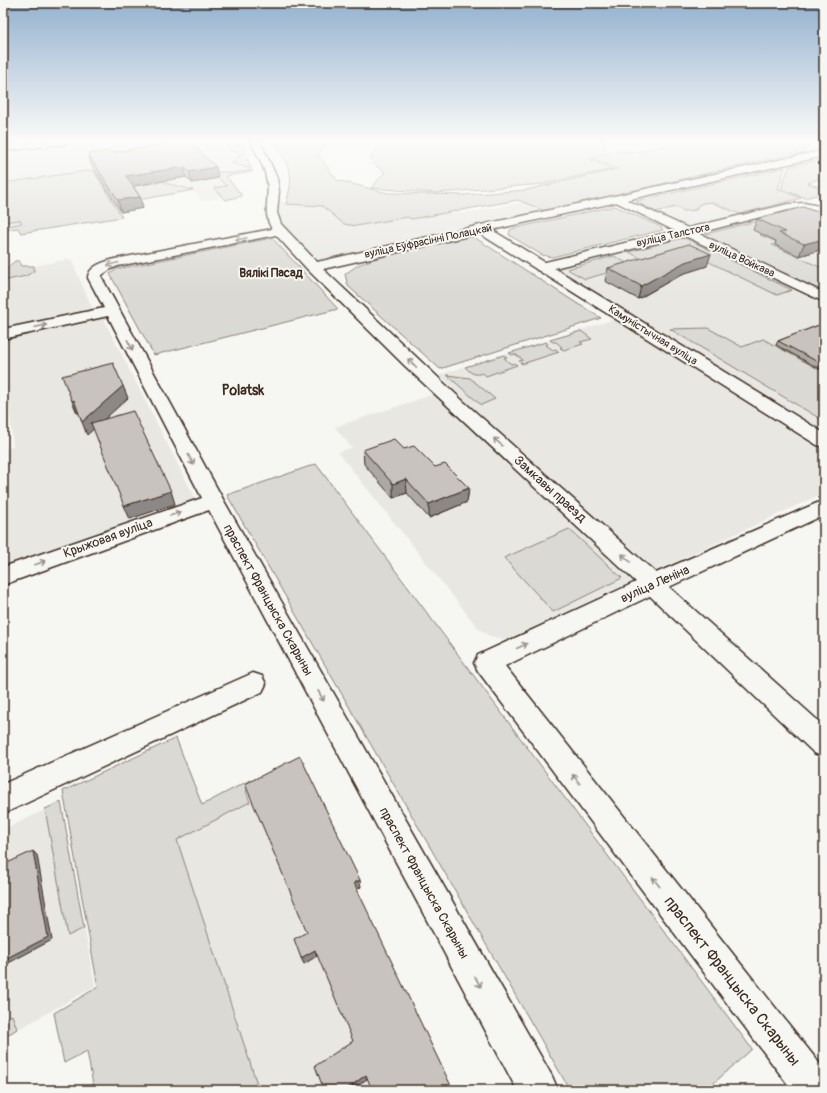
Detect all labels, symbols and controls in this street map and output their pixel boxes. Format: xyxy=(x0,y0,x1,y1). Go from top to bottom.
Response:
street label: вуліца Талстога xyxy=(635,220,711,250)
street label: вуліца Еўфрасінні Полацкай xyxy=(363,221,493,261)
one-way arrow xyxy=(235,235,248,243)
street label: вуліца Войкава xyxy=(707,238,777,280)
one-way arrow xyxy=(107,261,120,268)
district label: Вялікі Пасад xyxy=(239,266,304,281)
street label: Камуністычная вуліца xyxy=(606,302,700,368)
one-way arrow xyxy=(34,321,47,329)
one-way arrow xyxy=(127,339,134,351)
one-way arrow xyxy=(408,359,418,368)
district label: Polatsk xyxy=(222,382,264,399)
one-way arrow xyxy=(494,438,504,447)
street label: Замкавы праезд xyxy=(510,452,590,526)
one-way arrow xyxy=(188,453,196,465)
one-way arrow xyxy=(169,510,181,518)
street label: Крыжовая вуліца xyxy=(61,514,155,562)
street label: праспект Францыска Скарыны xyxy=(220,521,316,679)
one-way arrow xyxy=(621,554,631,563)
one-way arrow xyxy=(33,558,45,566)
street label: вуліца Леніна xyxy=(618,562,692,606)
one-way arrow xyxy=(516,642,528,649)
one-way arrow xyxy=(318,690,326,702)
one-way arrow xyxy=(572,773,581,784)
street label: праспект Францыска Скарыны xyxy=(376,804,472,962)
one-way arrow xyxy=(651,876,660,887)
street label: праспект Францыска Скарыны xyxy=(659,892,805,1070)
one-way arrow xyxy=(475,976,483,988)

